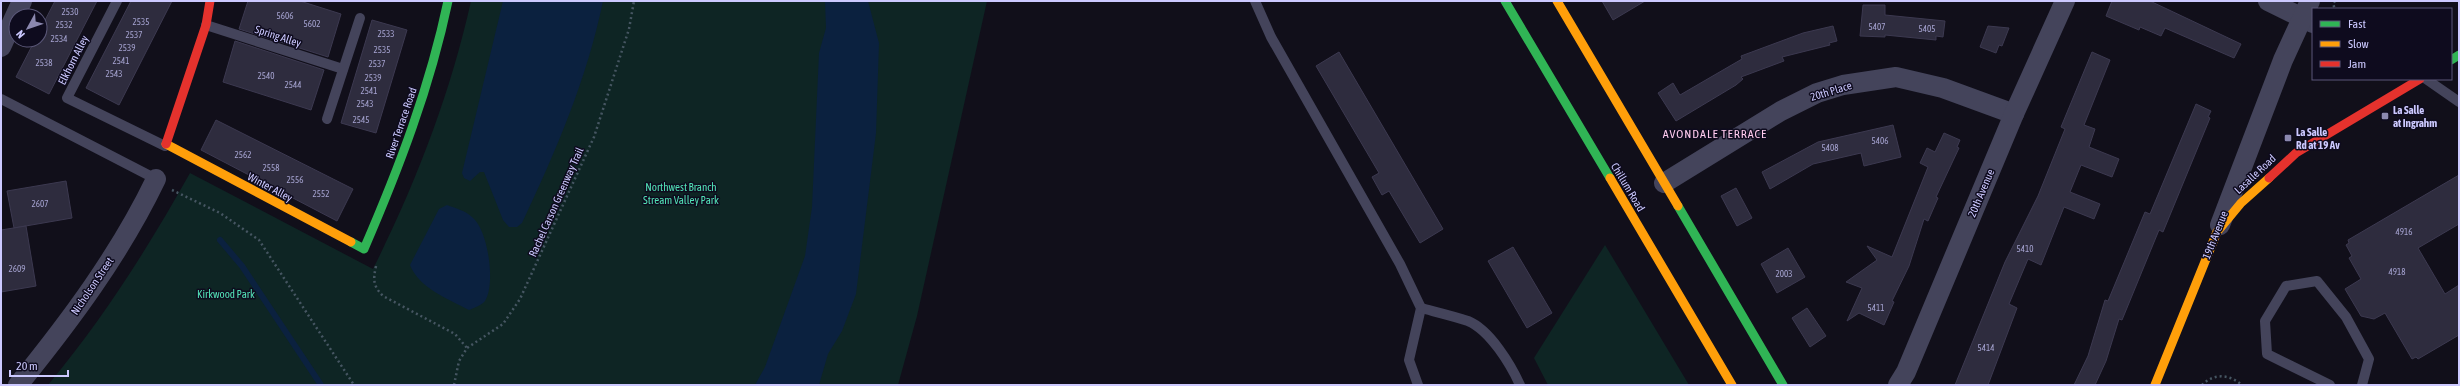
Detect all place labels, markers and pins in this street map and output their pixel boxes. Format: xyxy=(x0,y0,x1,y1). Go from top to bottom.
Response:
place label: La Salle at Ingrahm xyxy=(2393,104,2437,129)
marker: La Salle at Ingrahm xyxy=(2380,111,2390,121)
place label: La Salle Rd at 19 Av xyxy=(2296,126,2340,151)
marker: La Salle Rd at 19 Av xyxy=(2283,133,2293,143)

